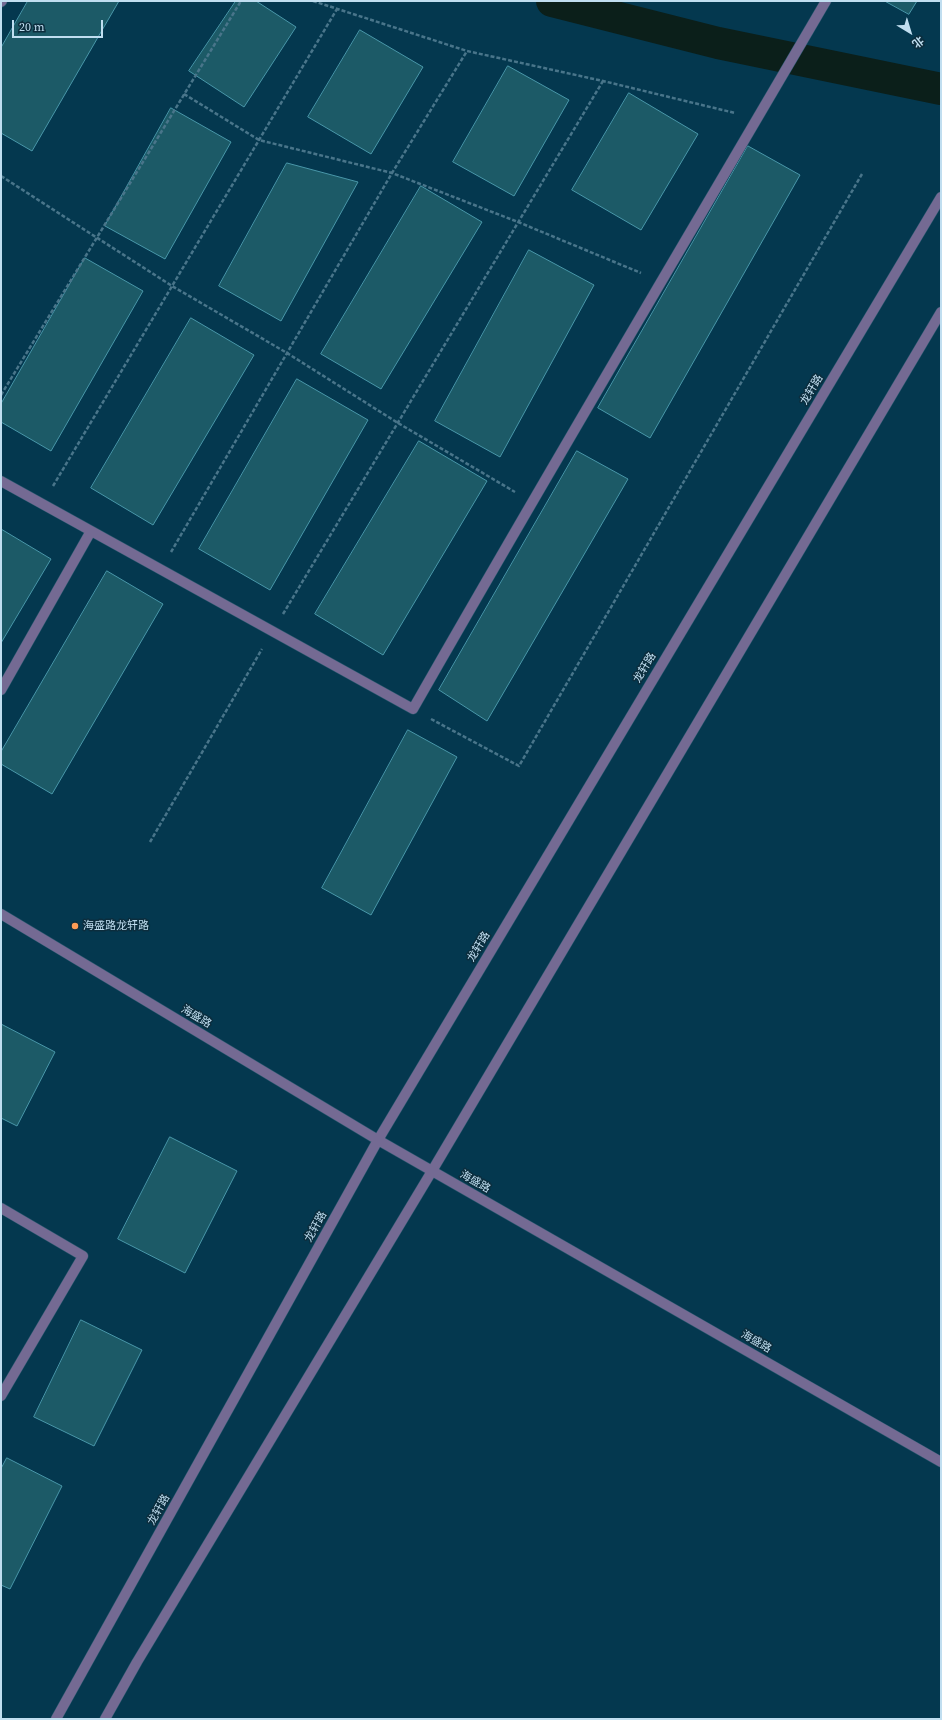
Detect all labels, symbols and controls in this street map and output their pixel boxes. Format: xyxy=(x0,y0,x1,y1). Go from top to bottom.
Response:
scale bar xyxy=(14,12,105,38)
north arrow xyxy=(890,12,930,52)
text: 20 m xyxy=(19,19,45,35)
text: 北 xyxy=(909,33,927,51)
street label: 龙轩路 xyxy=(798,372,826,408)
street label: 龙轩路 xyxy=(631,650,659,686)
place label: 海盛路龙轩路 xyxy=(83,919,149,933)
marker: 海盛路龙轩路 xyxy=(70,921,80,931)
street label: 龙轩路 xyxy=(465,929,493,965)
street label: 海盛路 xyxy=(178,1003,214,1031)
street label: 海盛路 xyxy=(457,1168,493,1196)
street label: 龙轩路 xyxy=(302,1209,330,1245)
street label: 海盛路 xyxy=(738,1328,774,1356)
street label: 龙轩路 xyxy=(145,1492,173,1528)

